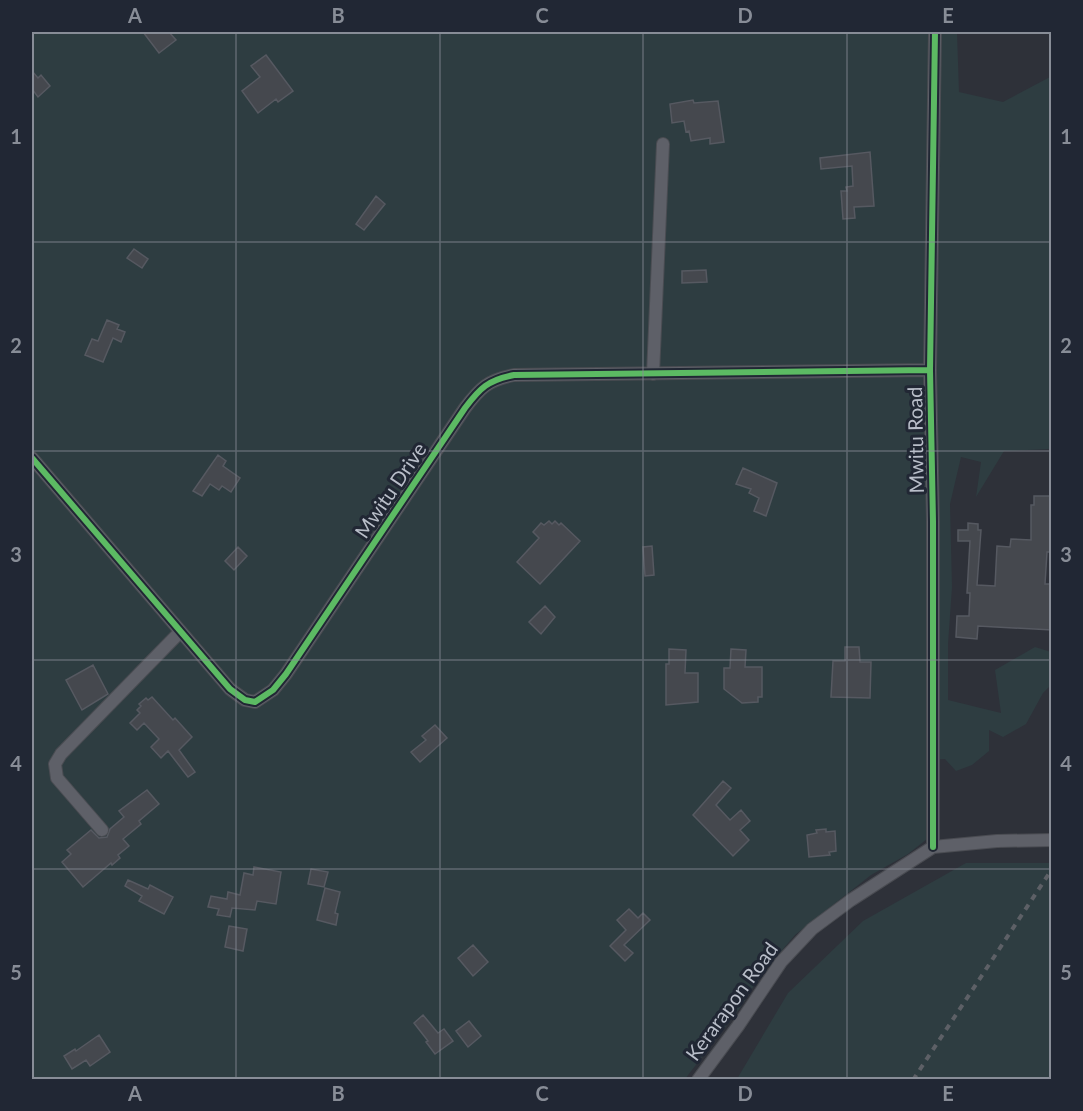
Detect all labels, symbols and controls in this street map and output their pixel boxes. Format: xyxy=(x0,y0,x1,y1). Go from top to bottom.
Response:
text: A xyxy=(127,3,142,27)
text: B xyxy=(331,3,345,27)
text: C xyxy=(535,3,549,27)
text: D xyxy=(737,3,753,27)
text: E xyxy=(942,3,954,27)
text: 1 xyxy=(10,124,22,148)
text: 1 xyxy=(1060,124,1072,148)
text: 2 xyxy=(10,333,22,357)
text: 2 xyxy=(1060,333,1072,357)
street label: Mwitu Road xyxy=(902,386,928,494)
street label: Mwitu Drive xyxy=(349,438,431,542)
text: 3 xyxy=(10,542,22,566)
text: 3 xyxy=(1060,542,1072,566)
text: 4 xyxy=(10,751,22,775)
text: 4 xyxy=(1060,751,1072,775)
street label: Kerarapon Road xyxy=(680,937,782,1065)
text: 5 xyxy=(10,960,22,984)
text: 5 xyxy=(1060,960,1072,984)
text: A xyxy=(127,1081,142,1105)
text: B xyxy=(331,1081,345,1105)
text: C xyxy=(535,1081,549,1105)
text: D xyxy=(737,1081,753,1105)
text: E xyxy=(942,1081,954,1105)

